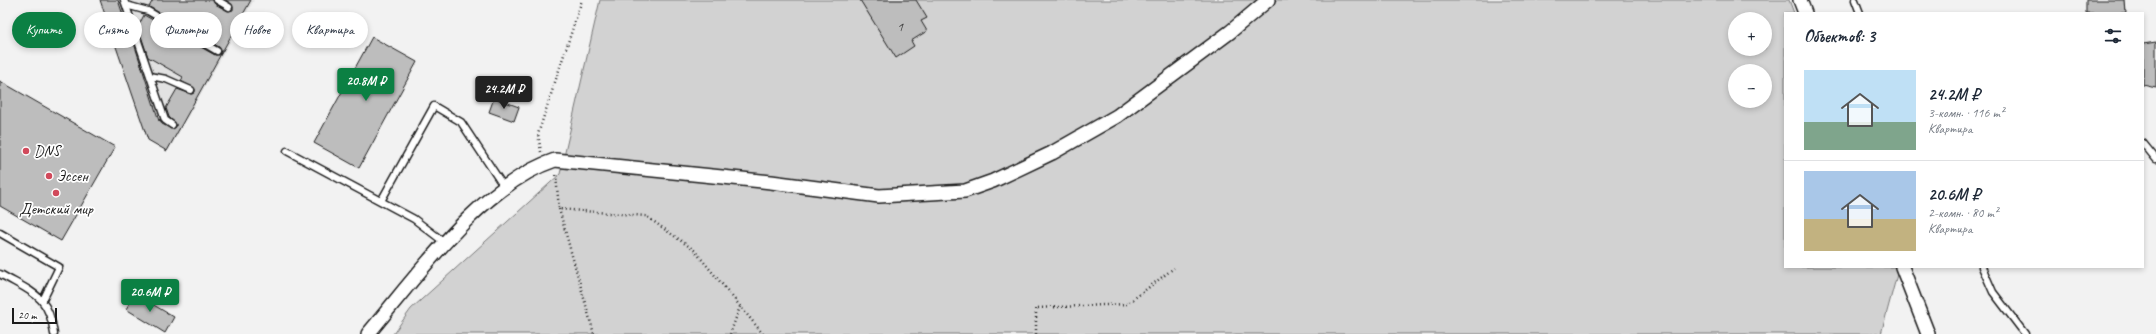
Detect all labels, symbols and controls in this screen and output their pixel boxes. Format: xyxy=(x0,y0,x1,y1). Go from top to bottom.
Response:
chip: Купить xyxy=(12,12,76,48)
chip: Снять xyxy=(84,12,142,48)
chip: Фильтры xyxy=(150,12,222,48)
chip: Новое xyxy=(230,12,284,48)
chip: Квартира xyxy=(292,12,368,48)
map controls xyxy=(1728,12,1772,108)
button: + xyxy=(1728,12,1772,56)
house number: 1 xyxy=(897,18,904,35)
icon: filters xyxy=(2102,25,2124,47)
text: Объектов: 3 xyxy=(1804,26,1875,47)
button: − xyxy=(1728,64,1772,108)
pin: 20.8M ₽ xyxy=(329,68,403,102)
text: 20.8M ₽ xyxy=(346,73,386,89)
pin: 24.2M ₽ xyxy=(467,76,541,110)
text: 24.2M ₽ xyxy=(484,81,524,97)
text: 24.2M ₽ xyxy=(1928,84,1980,105)
icon: home xyxy=(1836,86,1884,134)
text: 3-комн. · 116 m² xyxy=(1928,105,2004,121)
text: Квартира xyxy=(1928,121,1972,137)
place label: DNS xyxy=(34,141,62,161)
marker: DNS xyxy=(21,146,31,156)
place label: Эссен xyxy=(57,166,89,186)
marker: Эссен xyxy=(44,171,54,181)
text: 20.6M ₽ xyxy=(1928,184,1980,205)
icon: home xyxy=(1836,187,1884,235)
marker: Детский мир xyxy=(51,188,61,198)
place label: Детский мир xyxy=(19,199,94,219)
text: 2-комн. · 80 m² xyxy=(1928,205,1998,221)
text: Квартира xyxy=(1928,221,1972,237)
pin: 20.6M ₽ xyxy=(113,279,187,313)
text: 20.6M ₽ xyxy=(130,284,170,300)
scale bar xyxy=(12,306,57,325)
text: 20 m xyxy=(18,308,37,322)

